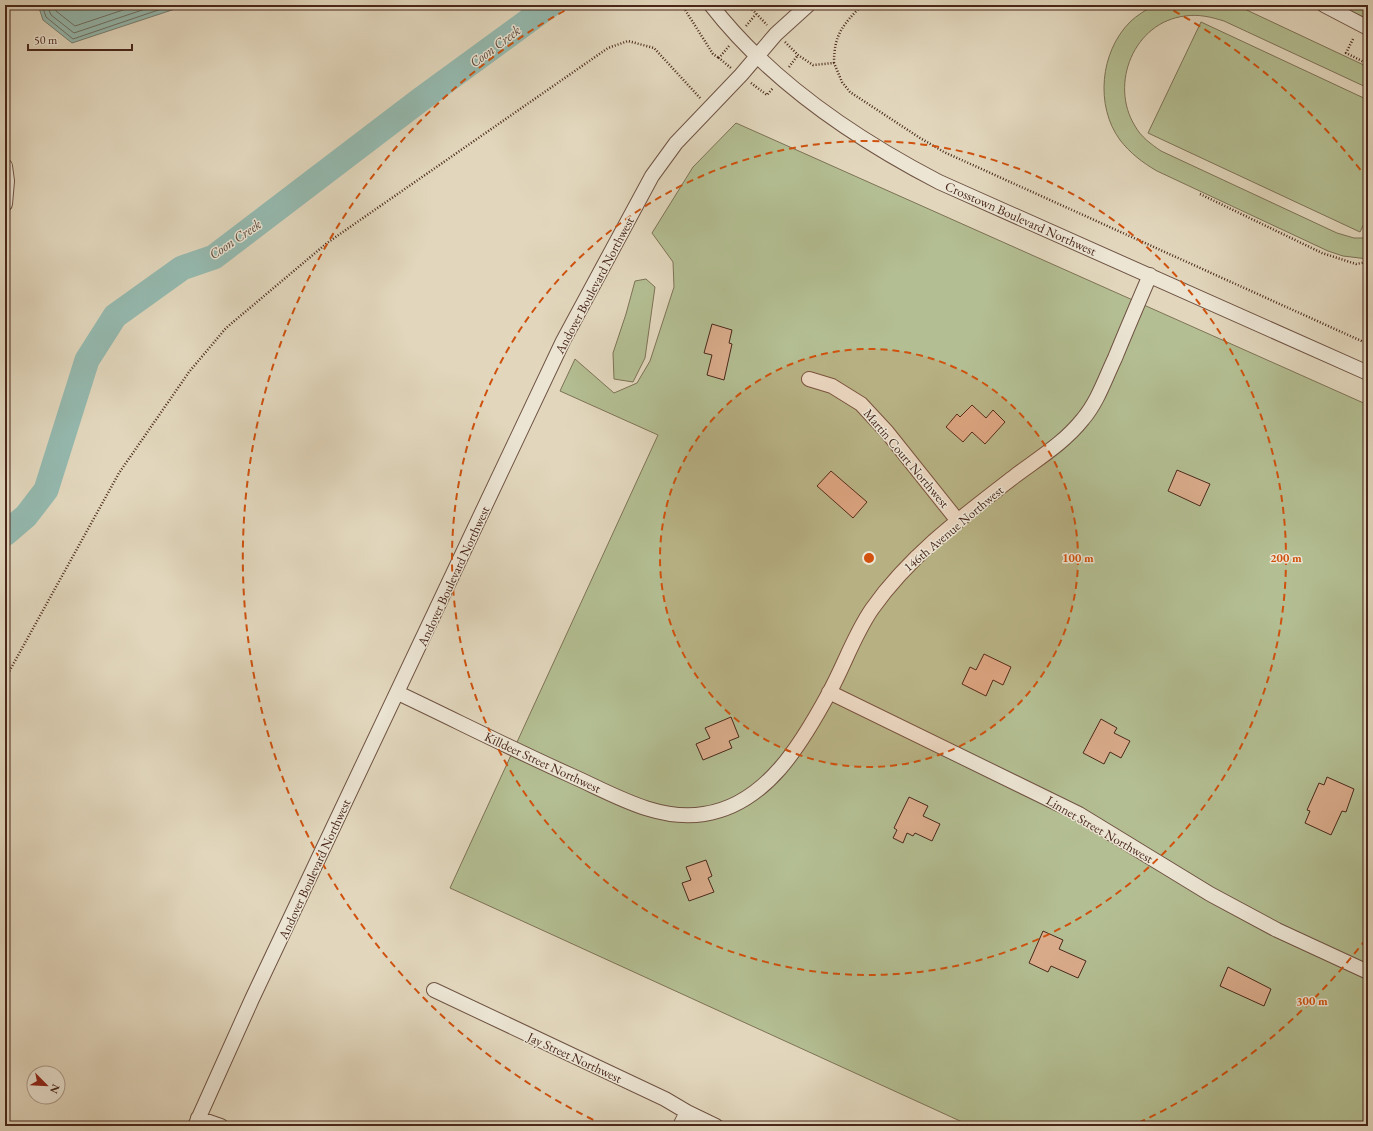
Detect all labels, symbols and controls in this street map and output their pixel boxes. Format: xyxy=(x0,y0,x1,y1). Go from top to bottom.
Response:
water label: Coon Creek xyxy=(466,21,525,71)
scale bar xyxy=(28,26,132,52)
text: 50 m xyxy=(34,32,58,48)
street label: Crosstown Boulevard Northwest xyxy=(942,177,1099,260)
street label: Andover Boulevard Northwest xyxy=(551,214,638,358)
water label: Coon Creek xyxy=(205,215,265,263)
street label: Martin Court Northwest xyxy=(860,405,953,512)
street label: 146th Avenue Northwest xyxy=(900,482,1007,575)
street label: Andover Boulevard Northwest xyxy=(413,503,493,650)
text: 100 m xyxy=(1062,550,1094,566)
text: 200 m xyxy=(1270,550,1302,566)
centre of rings xyxy=(862,551,876,565)
street label: Killdeer Street Northwest xyxy=(482,728,604,797)
street label: Linnet Street Northwest xyxy=(1043,792,1156,867)
street label: Andover Boulevard Northwest xyxy=(274,796,354,943)
text: 300 m xyxy=(1296,993,1328,1009)
street label: Jay Street Northwest xyxy=(524,1028,625,1087)
north arrow xyxy=(26,1065,66,1105)
text: N xyxy=(47,1082,63,1096)

